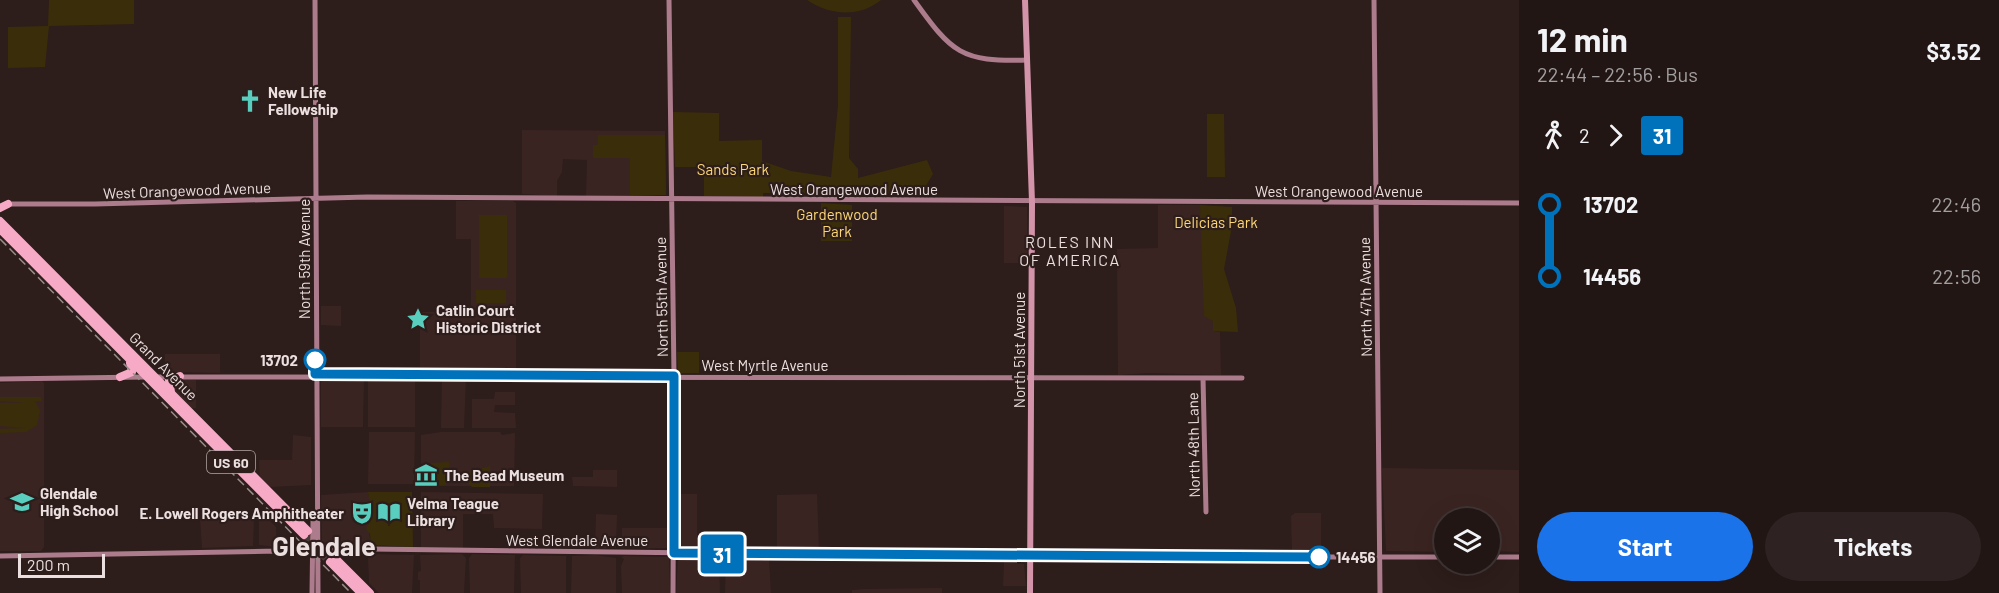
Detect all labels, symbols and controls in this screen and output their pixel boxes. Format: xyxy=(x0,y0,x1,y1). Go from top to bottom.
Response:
text: 12 min xyxy=(1537,19,1628,59)
text: $3.52 xyxy=(1926,38,1981,64)
text: 22:44 – 22:56 · Bus xyxy=(1537,62,1698,86)
place label: New Life Fellowship xyxy=(268,83,338,118)
church icon: New Life Fellowship xyxy=(237,88,263,114)
icon: walk xyxy=(1537,119,1570,152)
icon: forward xyxy=(1599,119,1632,152)
text: 2 xyxy=(1579,123,1590,147)
text: 31 xyxy=(1653,123,1671,148)
park label: Sands Park xyxy=(697,160,770,178)
street label: West Orangewood Avenue xyxy=(103,178,271,202)
street label: West Orangewood Avenue xyxy=(770,180,938,198)
street label: West Orangewood Avenue xyxy=(1255,182,1423,200)
text: 13702 xyxy=(1583,191,1638,217)
text: 22:46 xyxy=(1931,192,1981,216)
street label: North 59th Avenue xyxy=(295,199,313,319)
park label: Gardenwood Park xyxy=(796,205,878,240)
park label: Delicias Park xyxy=(1174,213,1258,231)
district label: ROLES INN OF AMERICA xyxy=(1019,232,1121,269)
street label: North 55th Avenue xyxy=(651,237,671,357)
street label: North 47th Avenue xyxy=(1355,237,1375,357)
text: 14456 xyxy=(1583,263,1641,289)
text: 22:56 xyxy=(1932,264,1981,288)
street label: North 51st Avenue xyxy=(1010,292,1028,408)
place label: Catlin Court Historic District xyxy=(436,301,541,336)
place icon: Catlin Court Historic District xyxy=(405,306,431,332)
street label: Grand Avenue xyxy=(126,328,202,404)
marker: 13702 xyxy=(304,349,326,371)
place label: 13702 xyxy=(260,351,298,369)
street label: West Myrtle Avenue xyxy=(702,356,828,374)
street label: North 48th Lane xyxy=(1183,392,1203,498)
road number: US 60 xyxy=(207,451,255,473)
museum icon: The Bead Museum xyxy=(413,462,439,488)
place label: The Bead Museum xyxy=(444,466,564,484)
place label: Glendale High School xyxy=(40,484,118,519)
school or university icon: Glendale High School xyxy=(9,489,35,515)
place label: Velma Teague Library xyxy=(407,494,499,529)
library icon: Velma Teague Library xyxy=(376,499,402,525)
theatre icon: E. Lowell Rogers Amphitheater xyxy=(349,500,375,526)
place label: E. Lowell Rogers Amphitheater xyxy=(139,504,344,522)
map controls xyxy=(1434,508,1500,574)
button: layers xyxy=(1434,508,1500,574)
button: Start xyxy=(1537,512,1753,581)
button: Tickets xyxy=(1765,512,1981,581)
district label: Glendale xyxy=(272,529,376,561)
street label: West Glendale Avenue xyxy=(506,531,648,549)
line badge: 31 xyxy=(695,534,749,574)
text: 31 xyxy=(713,542,731,567)
marker: 14456 xyxy=(1308,546,1330,568)
place label: 14456 xyxy=(1336,548,1376,566)
scale bar xyxy=(18,551,105,578)
text: 200 m xyxy=(27,555,70,574)

